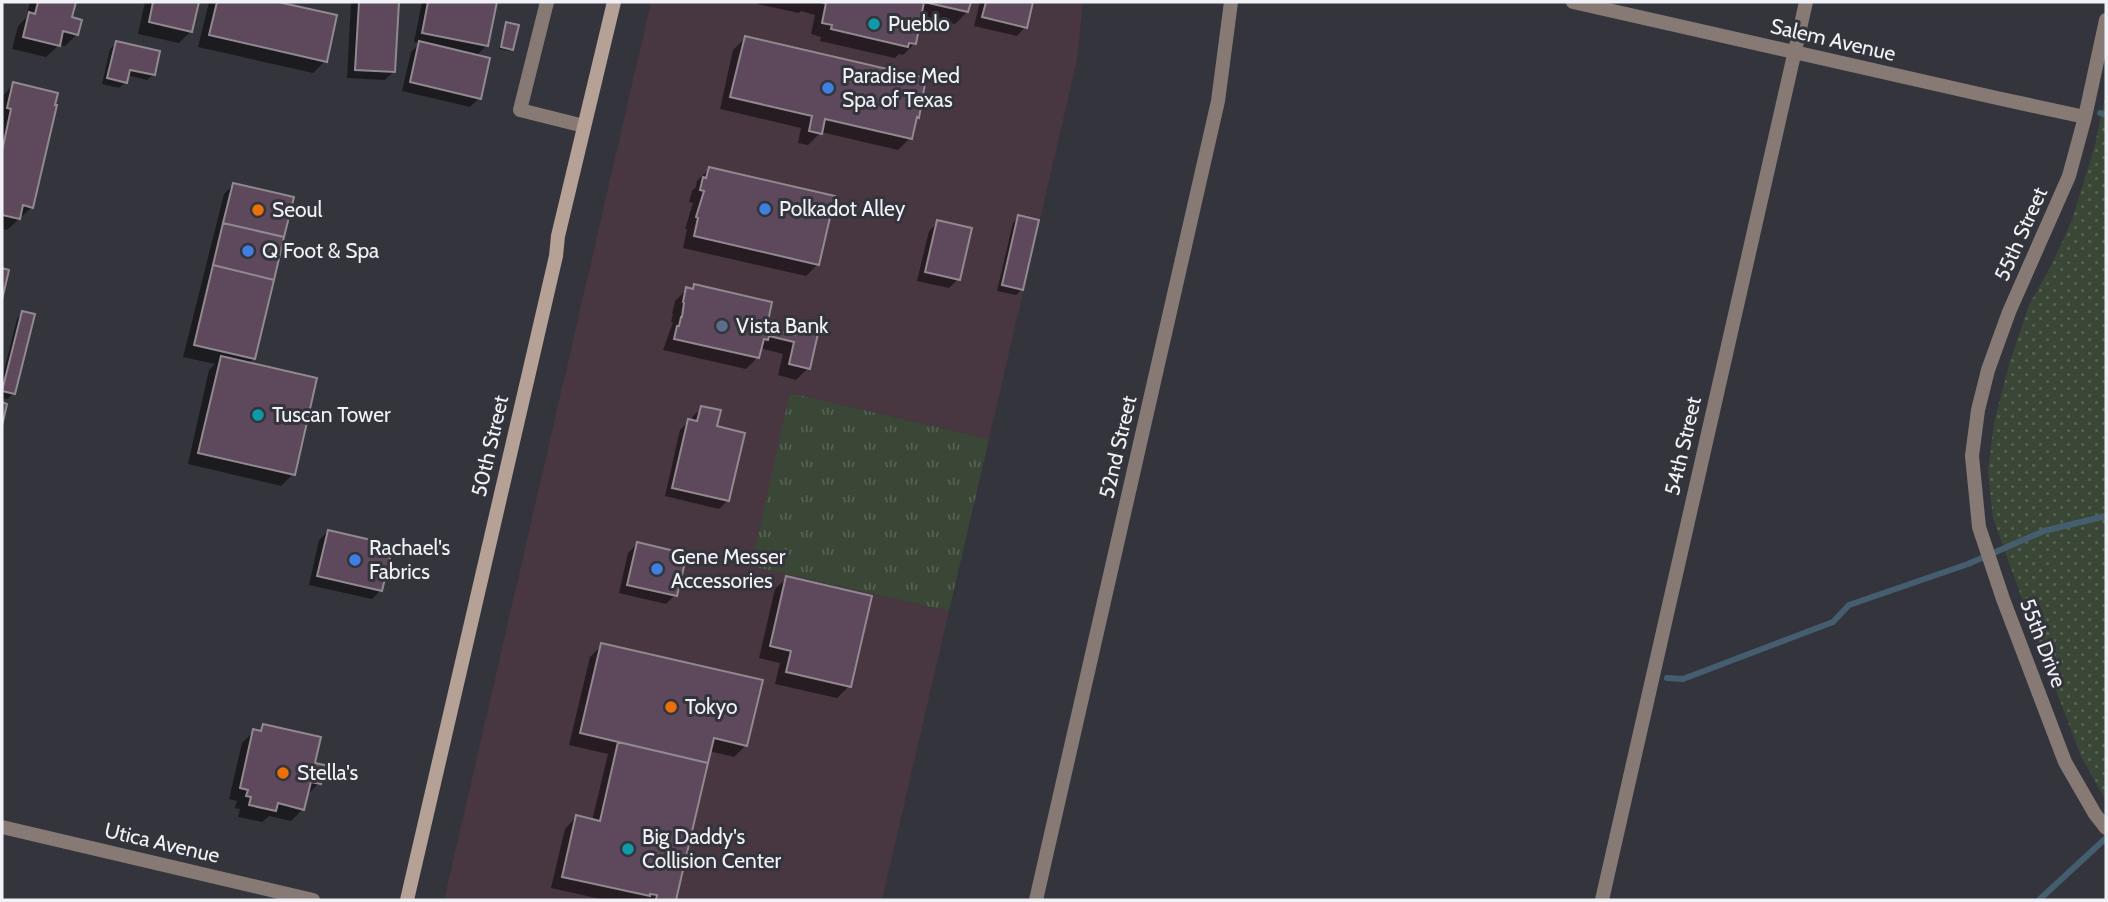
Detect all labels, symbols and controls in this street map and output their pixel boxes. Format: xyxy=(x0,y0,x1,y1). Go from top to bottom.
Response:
place label: Pueblo xyxy=(888,11,950,36)
street label: Salem Avenue xyxy=(1768,13,1898,66)
marker: Pueblo xyxy=(866,16,882,32)
place label: Paradise Med Spa of Texas xyxy=(842,63,960,112)
marker: Paradise Med Spa of Texas xyxy=(820,80,836,96)
street label: 55th Street xyxy=(1989,183,2052,285)
place label: Polkadot Alley xyxy=(779,196,906,221)
place label: Seoul xyxy=(272,197,323,222)
marker: Polkadot Alley xyxy=(757,201,773,217)
marker: Seoul xyxy=(250,202,266,218)
place label: Q Foot & Spa xyxy=(262,238,379,263)
marker: Q Foot & Spa xyxy=(240,243,256,259)
place label: Vista Bank xyxy=(736,313,829,338)
marker: Vista Bank xyxy=(714,318,730,334)
street label: 50th Street xyxy=(466,393,513,499)
street label: 52nd Street xyxy=(1094,393,1141,501)
street label: 54th Street xyxy=(1659,394,1706,498)
place label: Tuscan Tower xyxy=(272,402,391,427)
marker: Tuscan Tower xyxy=(250,407,266,423)
place label: Rachael's Fabrics xyxy=(369,535,451,584)
place label: Gene Messer Accessories xyxy=(671,544,786,593)
marker: Rachael's Fabrics xyxy=(347,552,363,568)
marker: Gene Messer Accessories xyxy=(649,561,665,577)
street label: 55th Drive xyxy=(2015,595,2072,691)
place label: Tokyo xyxy=(685,694,737,719)
marker: Tokyo xyxy=(663,699,679,715)
place label: Stella's xyxy=(297,760,359,785)
marker: Stella's xyxy=(275,765,291,781)
street label: Utica Avenue xyxy=(102,817,222,868)
place label: Big Daddy's Collision Center xyxy=(642,824,781,873)
marker: Big Daddy's Collision Center xyxy=(620,841,636,857)

